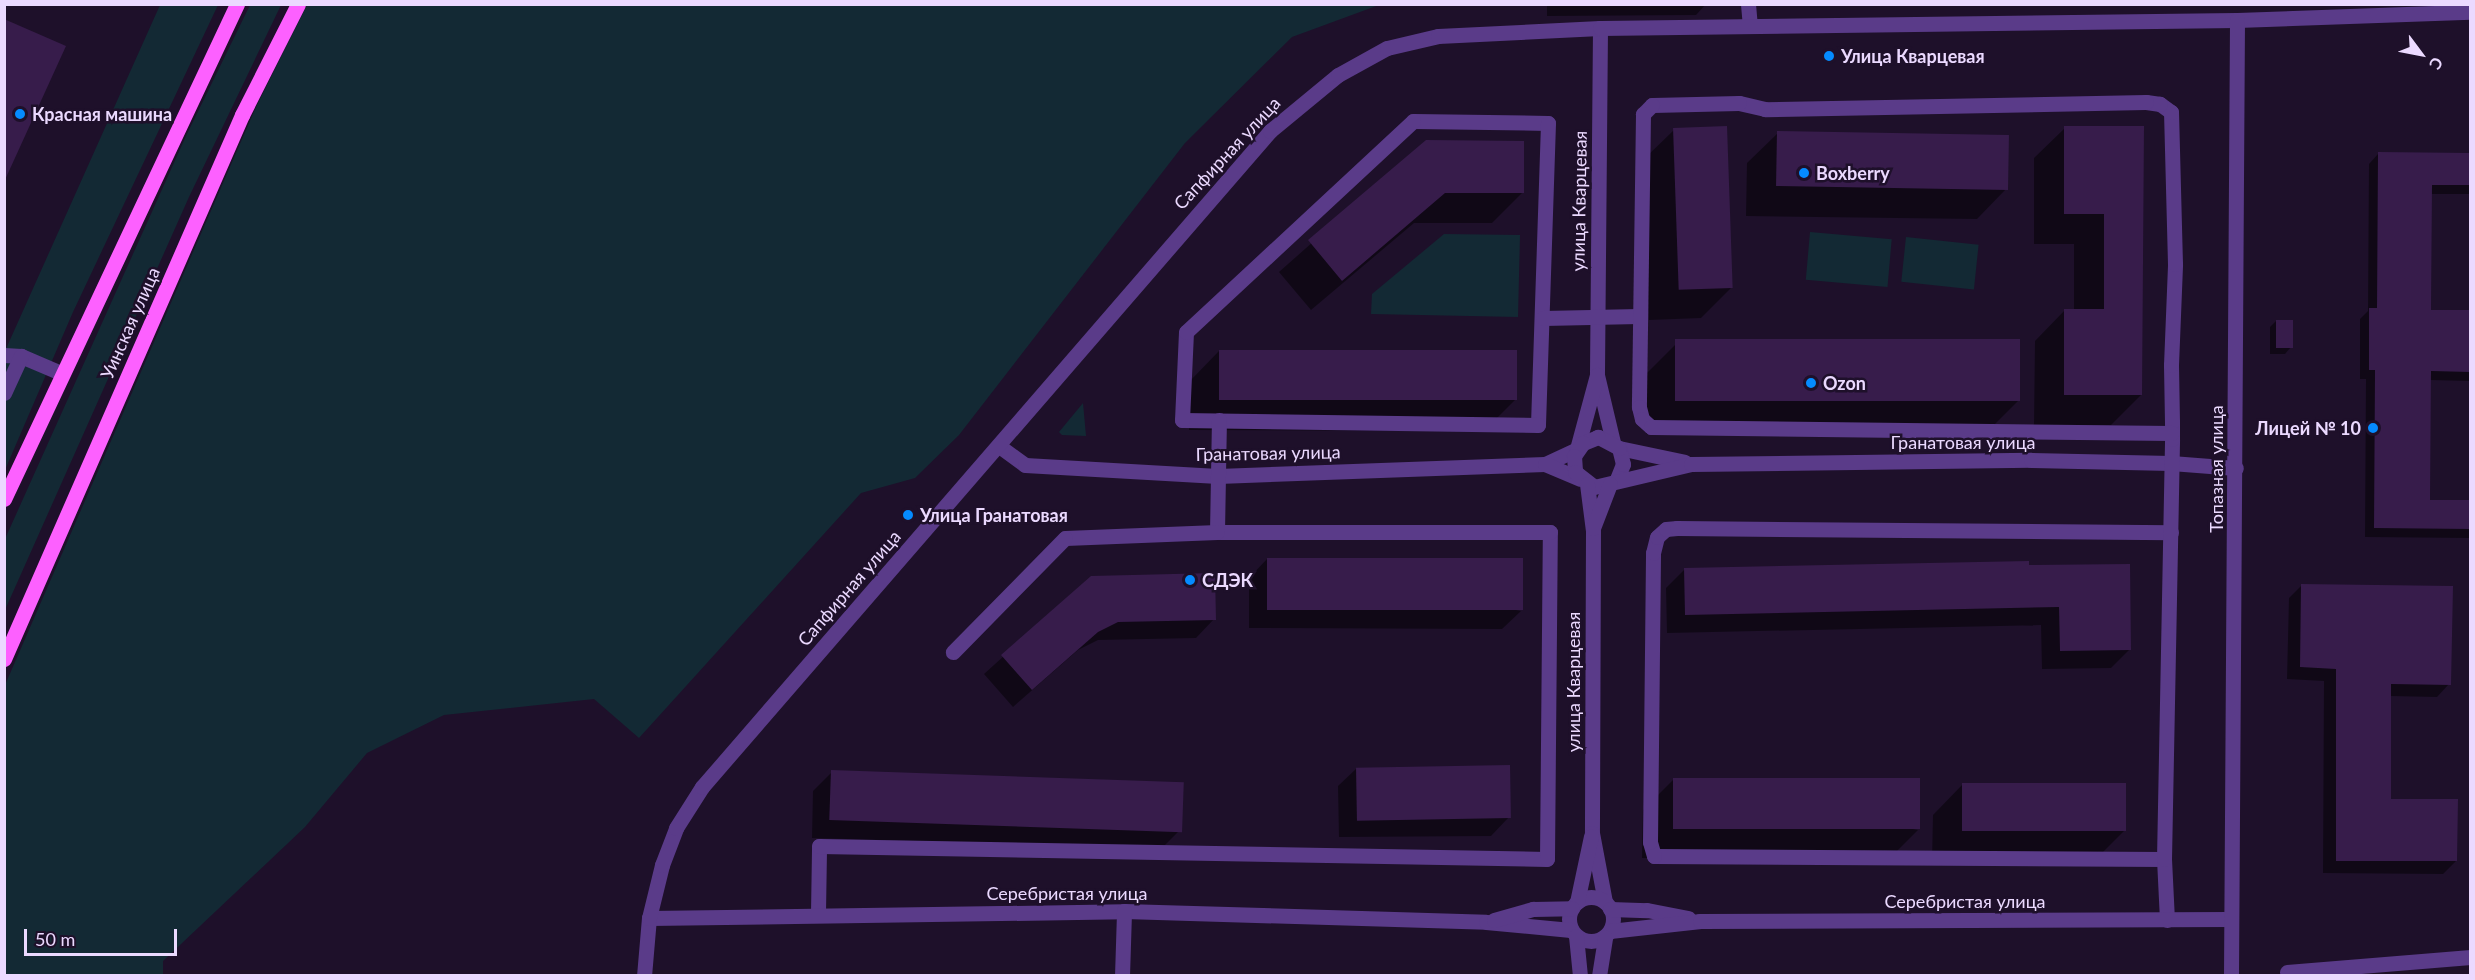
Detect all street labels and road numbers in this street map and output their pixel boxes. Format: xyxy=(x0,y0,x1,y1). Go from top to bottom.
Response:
street label: Сапфирная улица xyxy=(1169,92,1285,214)
street label: улица Кварцевая xyxy=(1567,130,1591,272)
street label: Уинская улица xyxy=(96,264,164,382)
street label: Топазная улица xyxy=(2205,405,2227,533)
street label: Гранатовая улица xyxy=(1891,431,2035,453)
street label: Гранатовая улица xyxy=(1195,441,1341,465)
street label: Сапфирная улица xyxy=(793,526,905,650)
street label: улица Кварцевая xyxy=(1562,612,1584,752)
street label: Серебристая улица xyxy=(986,882,1148,904)
street label: Серебристая улица xyxy=(1884,890,2046,912)

